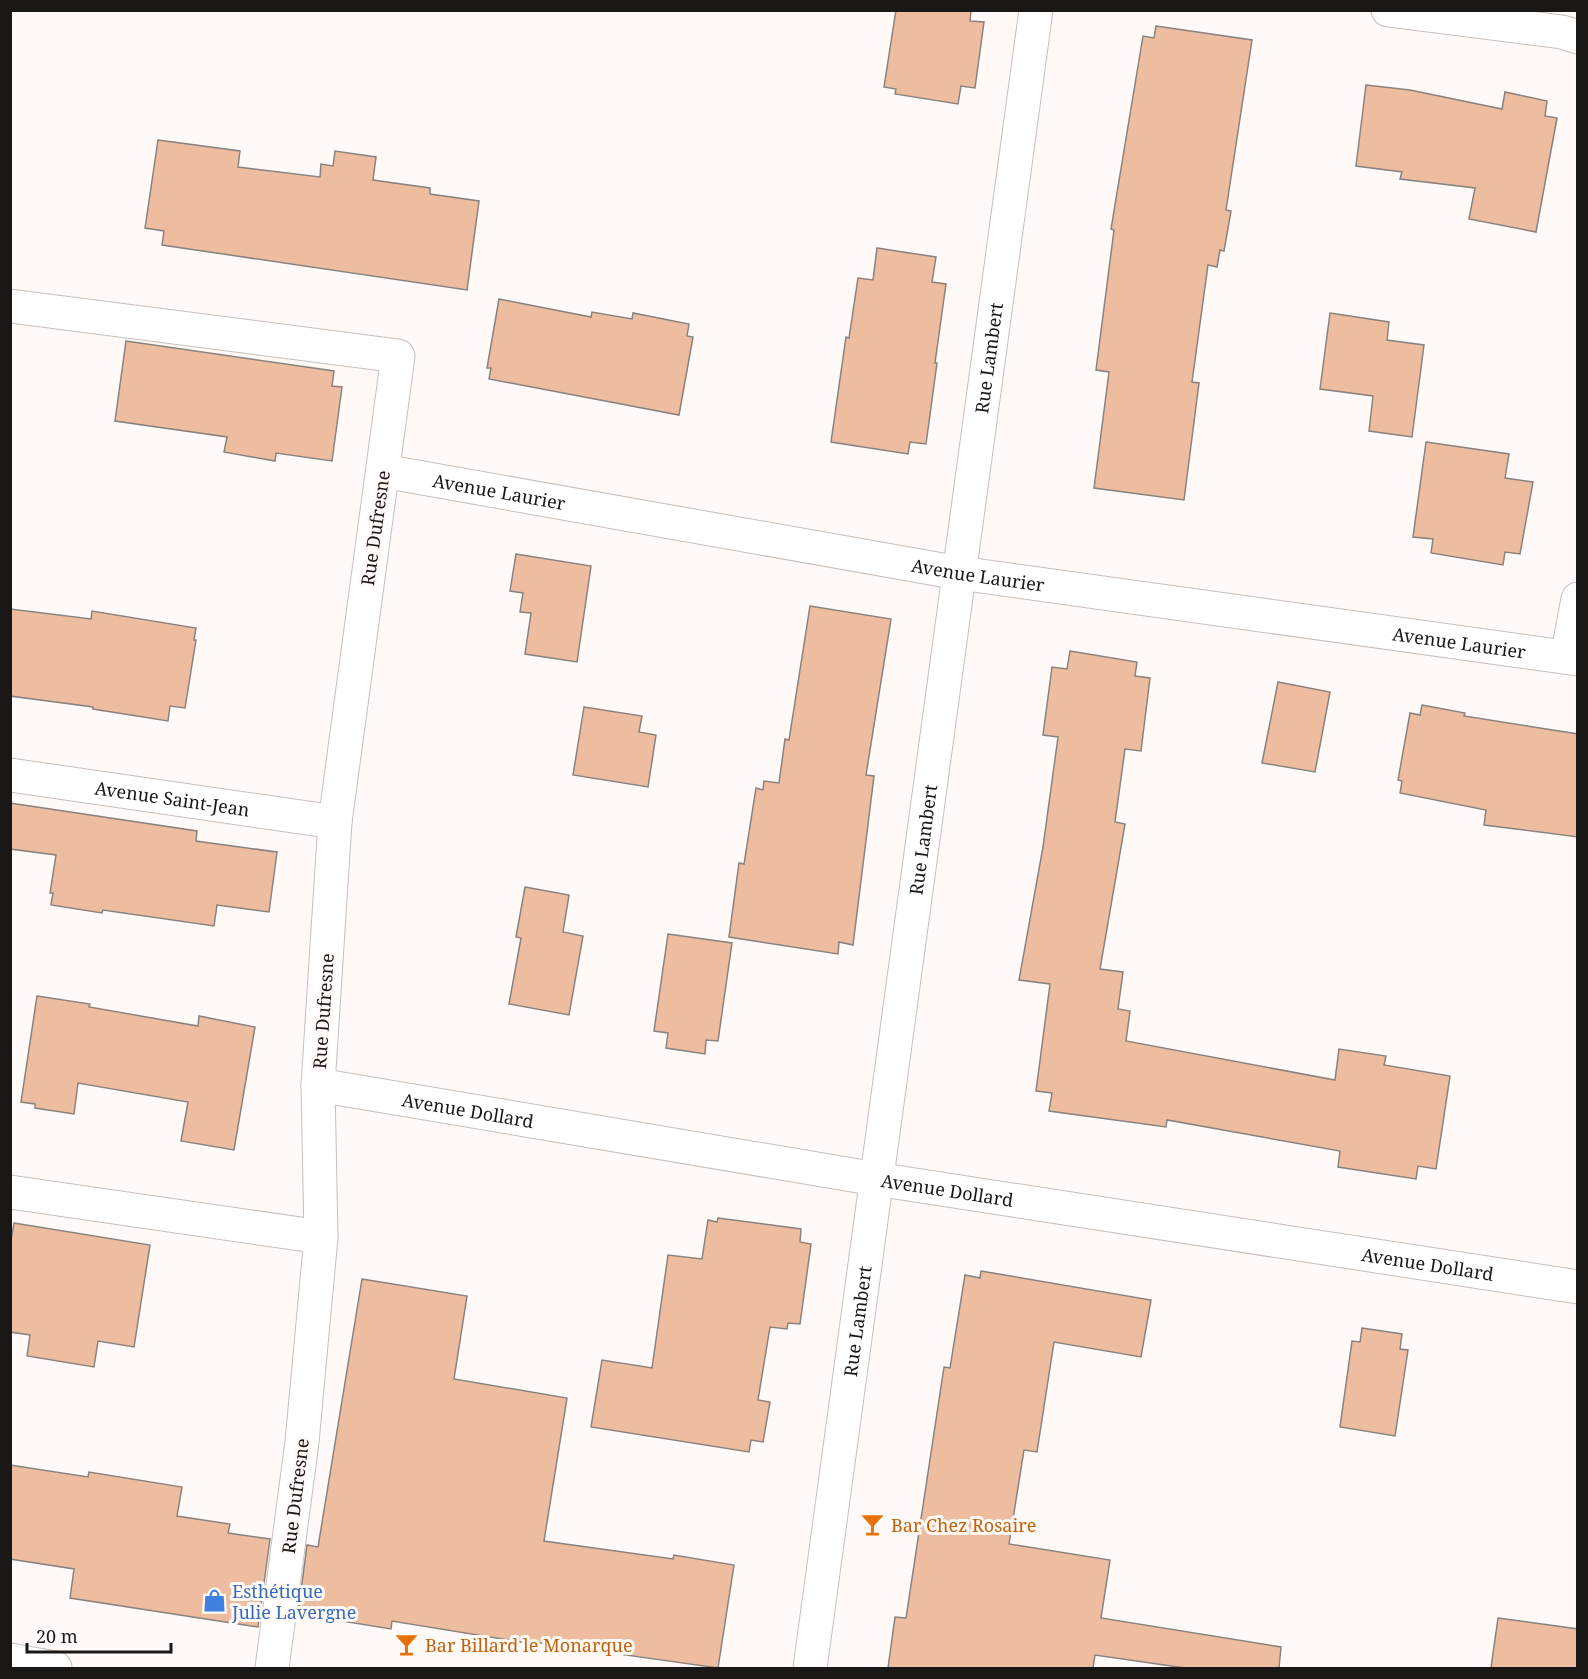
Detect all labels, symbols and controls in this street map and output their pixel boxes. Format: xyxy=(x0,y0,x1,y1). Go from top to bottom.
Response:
street label: Rue Lambert xyxy=(969,301,1008,415)
street label: Avenue Laurier xyxy=(431,468,568,515)
street label: Rue Dufresne xyxy=(355,469,395,587)
street label: Avenue Laurier xyxy=(910,553,1047,597)
street label: Avenue Laurier xyxy=(1391,621,1528,664)
street label: Avenue Saint-Jean xyxy=(93,775,252,822)
street label: Rue Lambert xyxy=(903,783,942,897)
street label: Rue Dufresne xyxy=(307,952,339,1070)
street label: Avenue Dollard xyxy=(400,1087,536,1133)
street label: Avenue Dollard xyxy=(880,1168,1015,1212)
street label: Avenue Dollard xyxy=(1360,1242,1495,1286)
street label: Rue Lambert xyxy=(838,1264,877,1378)
street label: Rue Dufresne xyxy=(276,1437,314,1555)
bar icon: Bar Chez Rosaire xyxy=(860,1512,886,1538)
place label: Bar Chez Rosaire xyxy=(891,1513,1036,1537)
place label: Esthétique Julie Lavergne xyxy=(231,1579,356,1624)
shop icon: Esthétique Julie Lavergne xyxy=(201,1588,227,1614)
scale bar xyxy=(27,1616,171,1654)
text: 20 m xyxy=(36,1624,78,1648)
bar icon: Bar Billard le Monarque xyxy=(394,1632,420,1658)
place label: Bar Billard le Monarque xyxy=(425,1633,633,1657)

